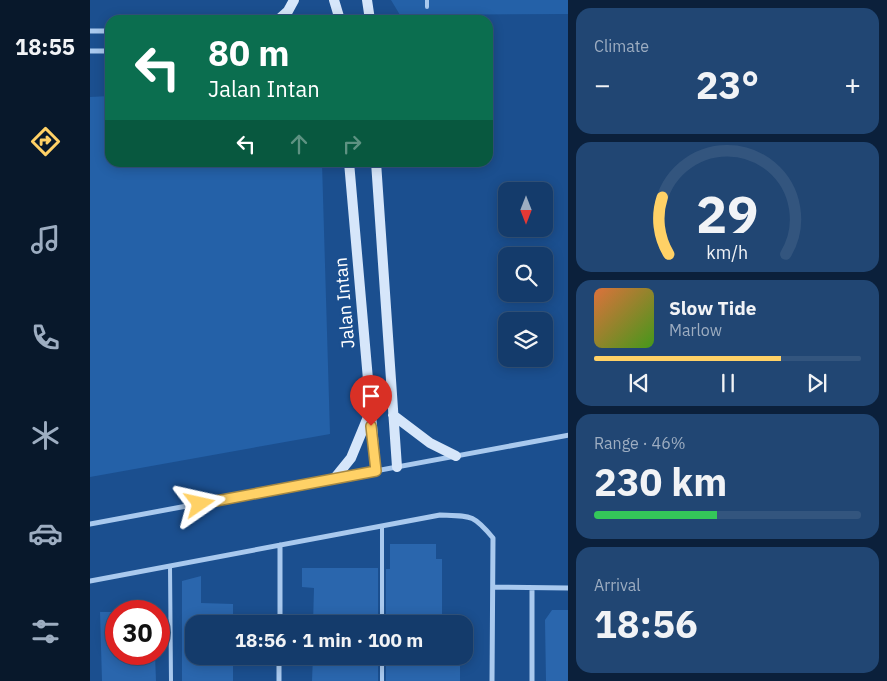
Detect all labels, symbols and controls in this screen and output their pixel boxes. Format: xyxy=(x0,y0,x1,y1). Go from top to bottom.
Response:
text: 80 m xyxy=(208,30,290,76)
text: 18:55 xyxy=(15,32,75,61)
icon: left xyxy=(125,35,190,100)
text: Climate xyxy=(594,36,649,56)
text: 23° xyxy=(696,60,759,109)
text: − xyxy=(594,66,611,103)
text: + xyxy=(844,66,861,103)
text: Jalan Intan xyxy=(208,74,320,103)
icon: directions xyxy=(28,124,63,159)
icon: left xyxy=(232,130,260,158)
icon: ahead xyxy=(285,130,313,158)
icon: right xyxy=(338,130,366,158)
text: 29 xyxy=(696,180,759,247)
north arrow xyxy=(498,182,552,238)
map controls xyxy=(498,182,553,367)
icon: music xyxy=(28,222,63,257)
text: km/h xyxy=(707,241,749,264)
button: search xyxy=(498,247,553,302)
street label: Jalan Intan xyxy=(329,256,359,350)
text: Slow Tide xyxy=(669,296,756,320)
button: layers xyxy=(498,312,553,367)
icon: phone xyxy=(28,320,63,355)
text: Marlow xyxy=(669,320,722,340)
icon: previous xyxy=(625,369,653,397)
icon: pause xyxy=(714,369,742,397)
icon: next xyxy=(803,369,831,397)
pin xyxy=(350,375,392,426)
icon: arrive xyxy=(357,382,385,410)
icon: climate xyxy=(28,418,63,453)
text: Range · 46% xyxy=(594,433,686,453)
text: 230 km xyxy=(594,457,727,506)
position arrow xyxy=(173,477,225,529)
icon: car xyxy=(28,516,63,551)
text: Arrival xyxy=(594,575,641,595)
text: 18:56 xyxy=(594,599,698,648)
speed limit sign: 30 xyxy=(105,600,170,665)
icon: filters xyxy=(28,614,63,649)
text: 18:56 · 1 min · 100 m xyxy=(235,628,423,652)

